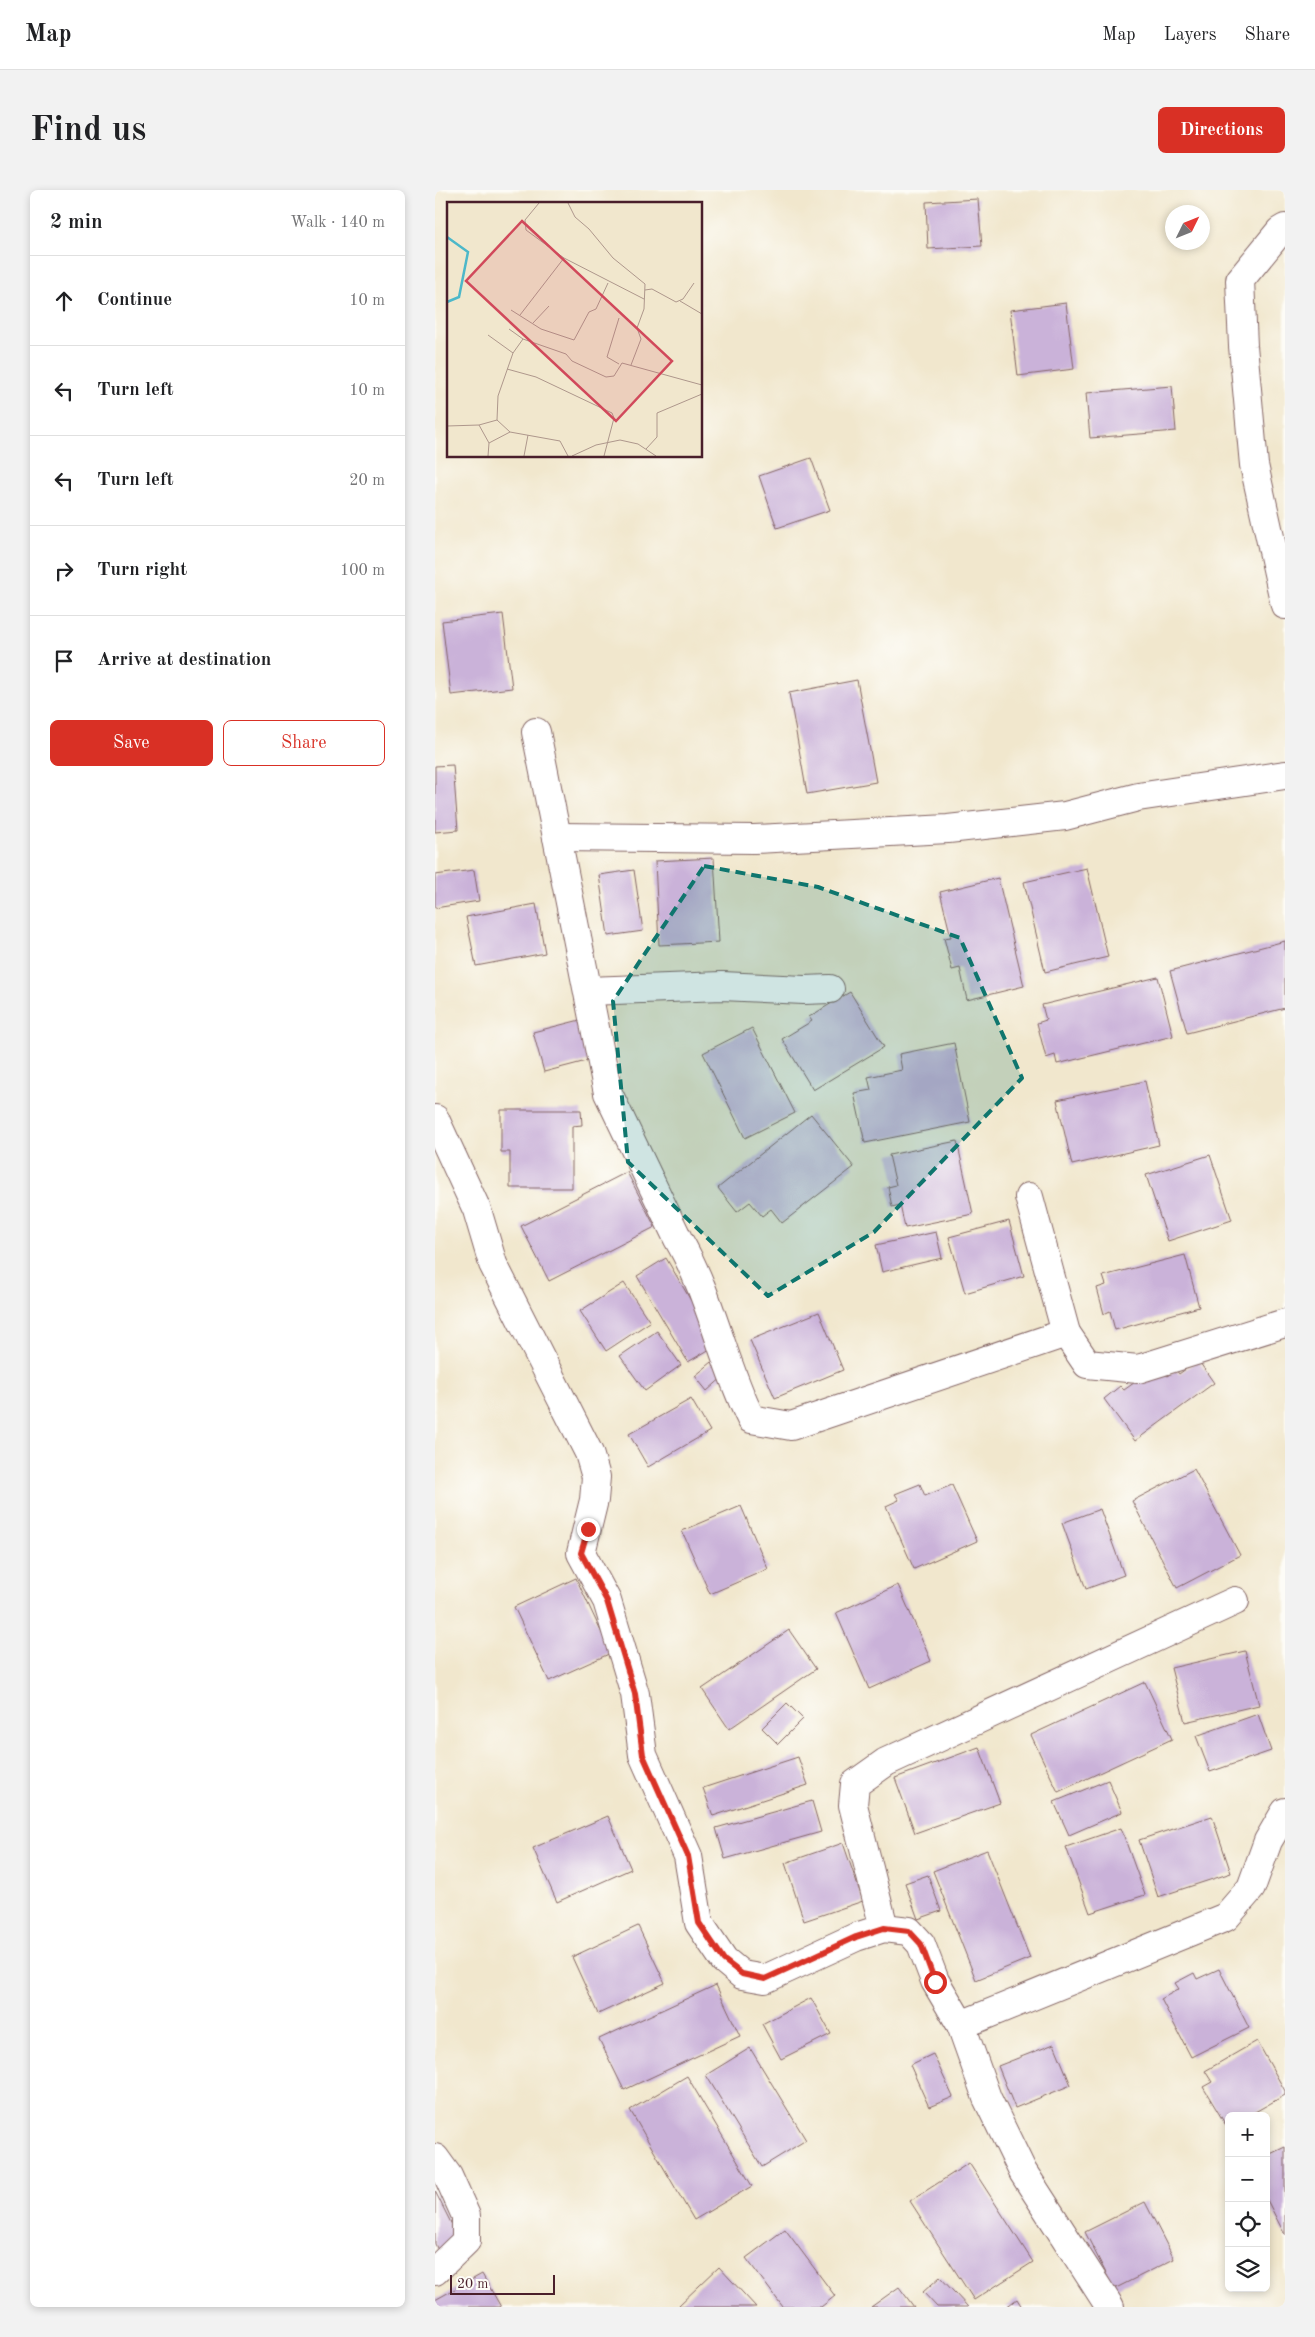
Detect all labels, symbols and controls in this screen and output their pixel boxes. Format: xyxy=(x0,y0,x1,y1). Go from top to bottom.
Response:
text: Map xyxy=(25,23,72,47)
text: Map xyxy=(1102,26,1136,44)
text: Layers xyxy=(1164,26,1216,44)
text: Share xyxy=(1244,26,1290,44)
button: Directions xyxy=(1158,107,1285,153)
text: Find us xyxy=(30,113,146,148)
inset map xyxy=(447,202,703,458)
north arrow xyxy=(1165,205,1210,250)
text: 2 min xyxy=(50,212,103,233)
text: Walk · 140 m xyxy=(290,215,385,231)
icon: ahead xyxy=(50,287,78,315)
text: Continue xyxy=(97,291,172,310)
text: 10 m xyxy=(349,293,385,309)
icon: left xyxy=(50,377,78,405)
text: Turn left xyxy=(97,381,174,400)
text: 10 m xyxy=(349,383,385,399)
icon: left xyxy=(50,467,78,495)
text: Turn left xyxy=(97,471,174,490)
text: 20 m xyxy=(349,473,385,489)
icon: right xyxy=(50,557,78,585)
text: Turn right xyxy=(97,561,187,580)
text: 100 m xyxy=(340,563,385,579)
icon: arrive xyxy=(50,647,78,675)
text: Arrive at destination xyxy=(97,651,271,670)
button: Save xyxy=(50,720,213,766)
button: Share xyxy=(223,720,385,766)
route end xyxy=(577,1518,600,1541)
route start xyxy=(924,1971,947,1994)
map controls xyxy=(1225,2112,1270,2292)
button: + xyxy=(1225,2112,1270,2157)
button: − xyxy=(1225,2157,1270,2202)
button: locate xyxy=(1225,2202,1270,2247)
button: layers xyxy=(1225,2247,1270,2292)
scale bar xyxy=(450,2272,555,2295)
text: 20 m xyxy=(457,2277,488,2291)

